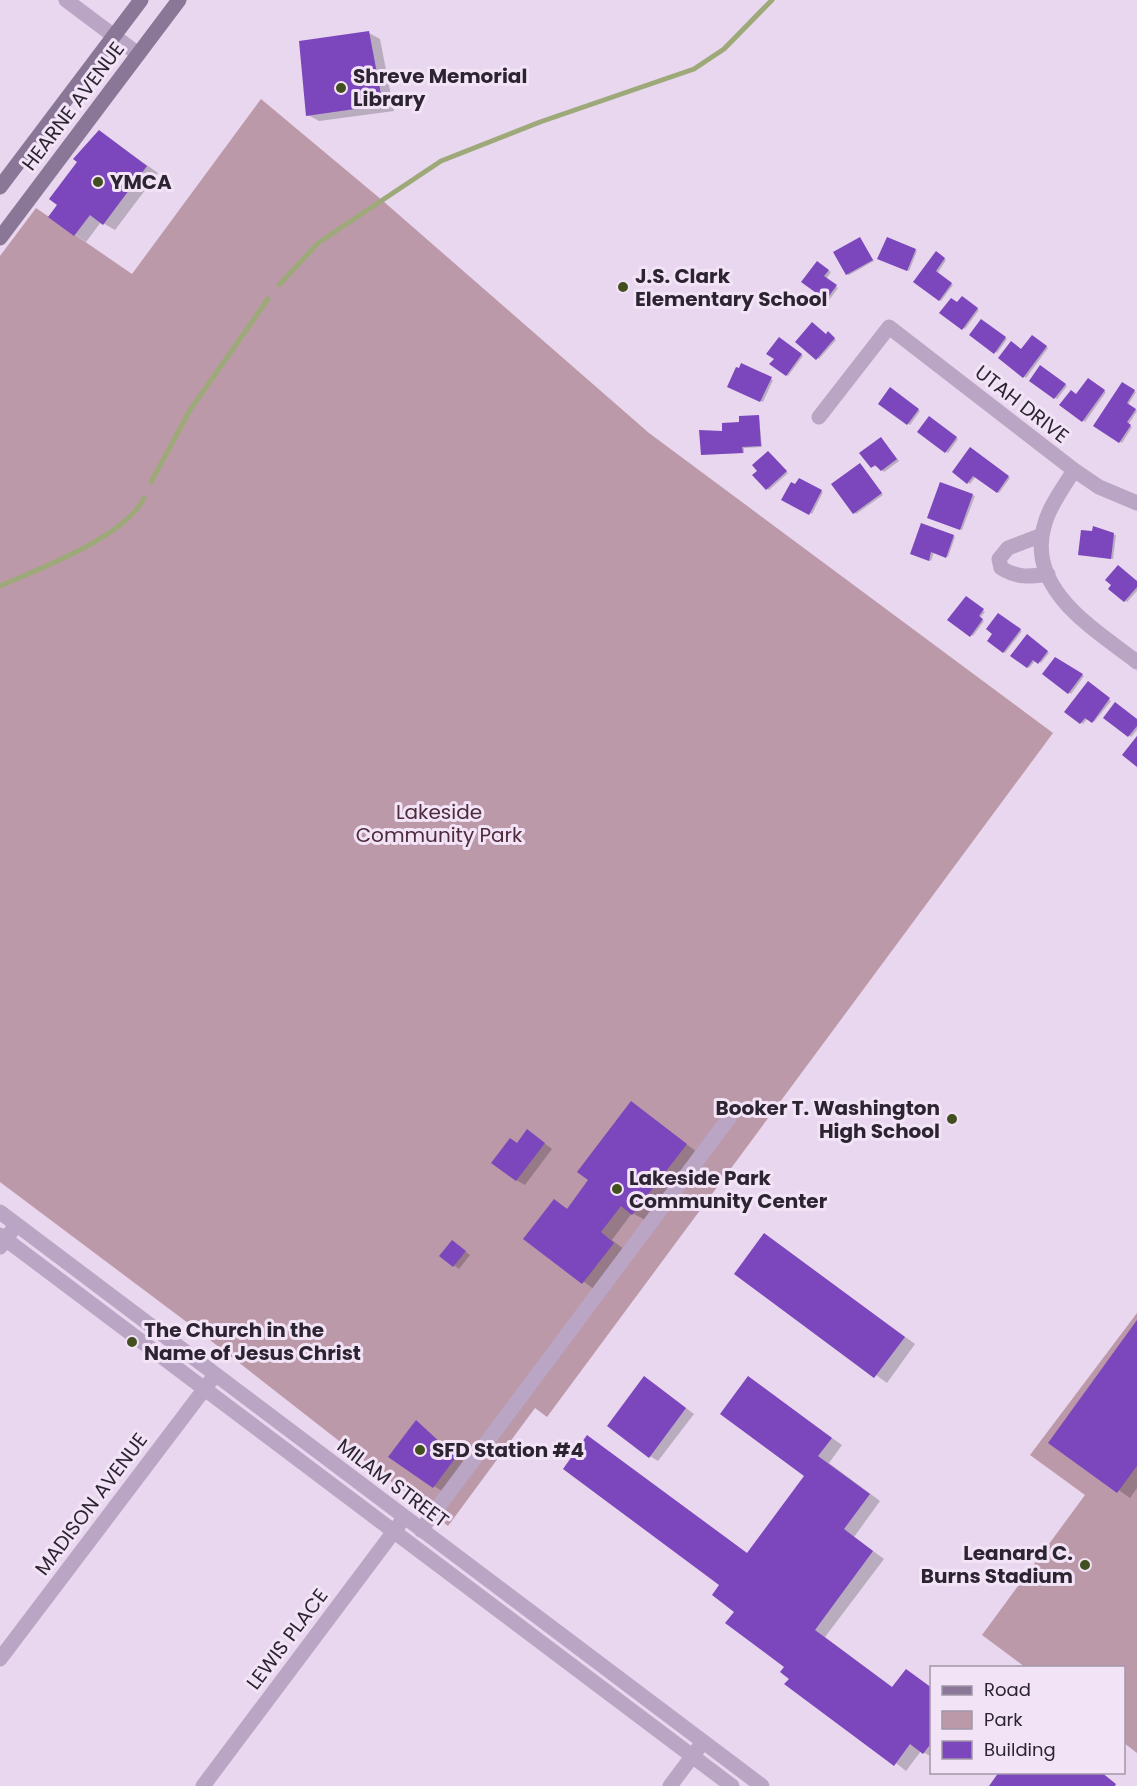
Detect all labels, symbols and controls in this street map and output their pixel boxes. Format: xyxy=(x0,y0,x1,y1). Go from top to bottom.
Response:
street label: HEARNE AVENUE xyxy=(15,36,131,176)
place label: Shreve Memorial Library xyxy=(353,62,527,113)
marker: Shreve Memorial Library xyxy=(334,81,348,95)
place label: YMCA xyxy=(110,168,172,196)
marker: YMCA xyxy=(91,175,105,189)
place label: J.S. Clark Elementary School xyxy=(635,262,827,313)
marker: J.S. Clark Elementary School xyxy=(616,280,630,294)
street label: UTAH DRIVE xyxy=(969,358,1075,450)
park label: Lakeside Community Park xyxy=(356,798,523,849)
place label: Booker T. Washington High School xyxy=(716,1094,940,1145)
marker: Booker T. Washington High School xyxy=(945,1112,959,1126)
place label: Lakeside Park Community Center xyxy=(629,1164,828,1215)
marker: Lakeside Park Community Center xyxy=(610,1182,624,1196)
place label: The Church in the Name of Jesus Christ xyxy=(144,1316,361,1367)
marker: The Church in the Name of Jesus Christ xyxy=(125,1335,139,1349)
street label: MADISON AVENUE xyxy=(28,1427,154,1581)
street label: MILAM STREET xyxy=(332,1432,455,1534)
place label: SFD Station #4 xyxy=(432,1436,584,1464)
marker: SFD Station #4 xyxy=(413,1443,427,1457)
place label: Leanard C. Burns Stadium xyxy=(921,1539,1073,1590)
marker: Leanard C. Burns Stadium xyxy=(1078,1558,1092,1572)
street label: LEWIS PLACE xyxy=(240,1583,334,1695)
legend xyxy=(930,1666,1125,1774)
text: Road xyxy=(984,1677,1031,1702)
text: Park xyxy=(984,1707,1023,1732)
text: Building xyxy=(984,1737,1056,1762)

